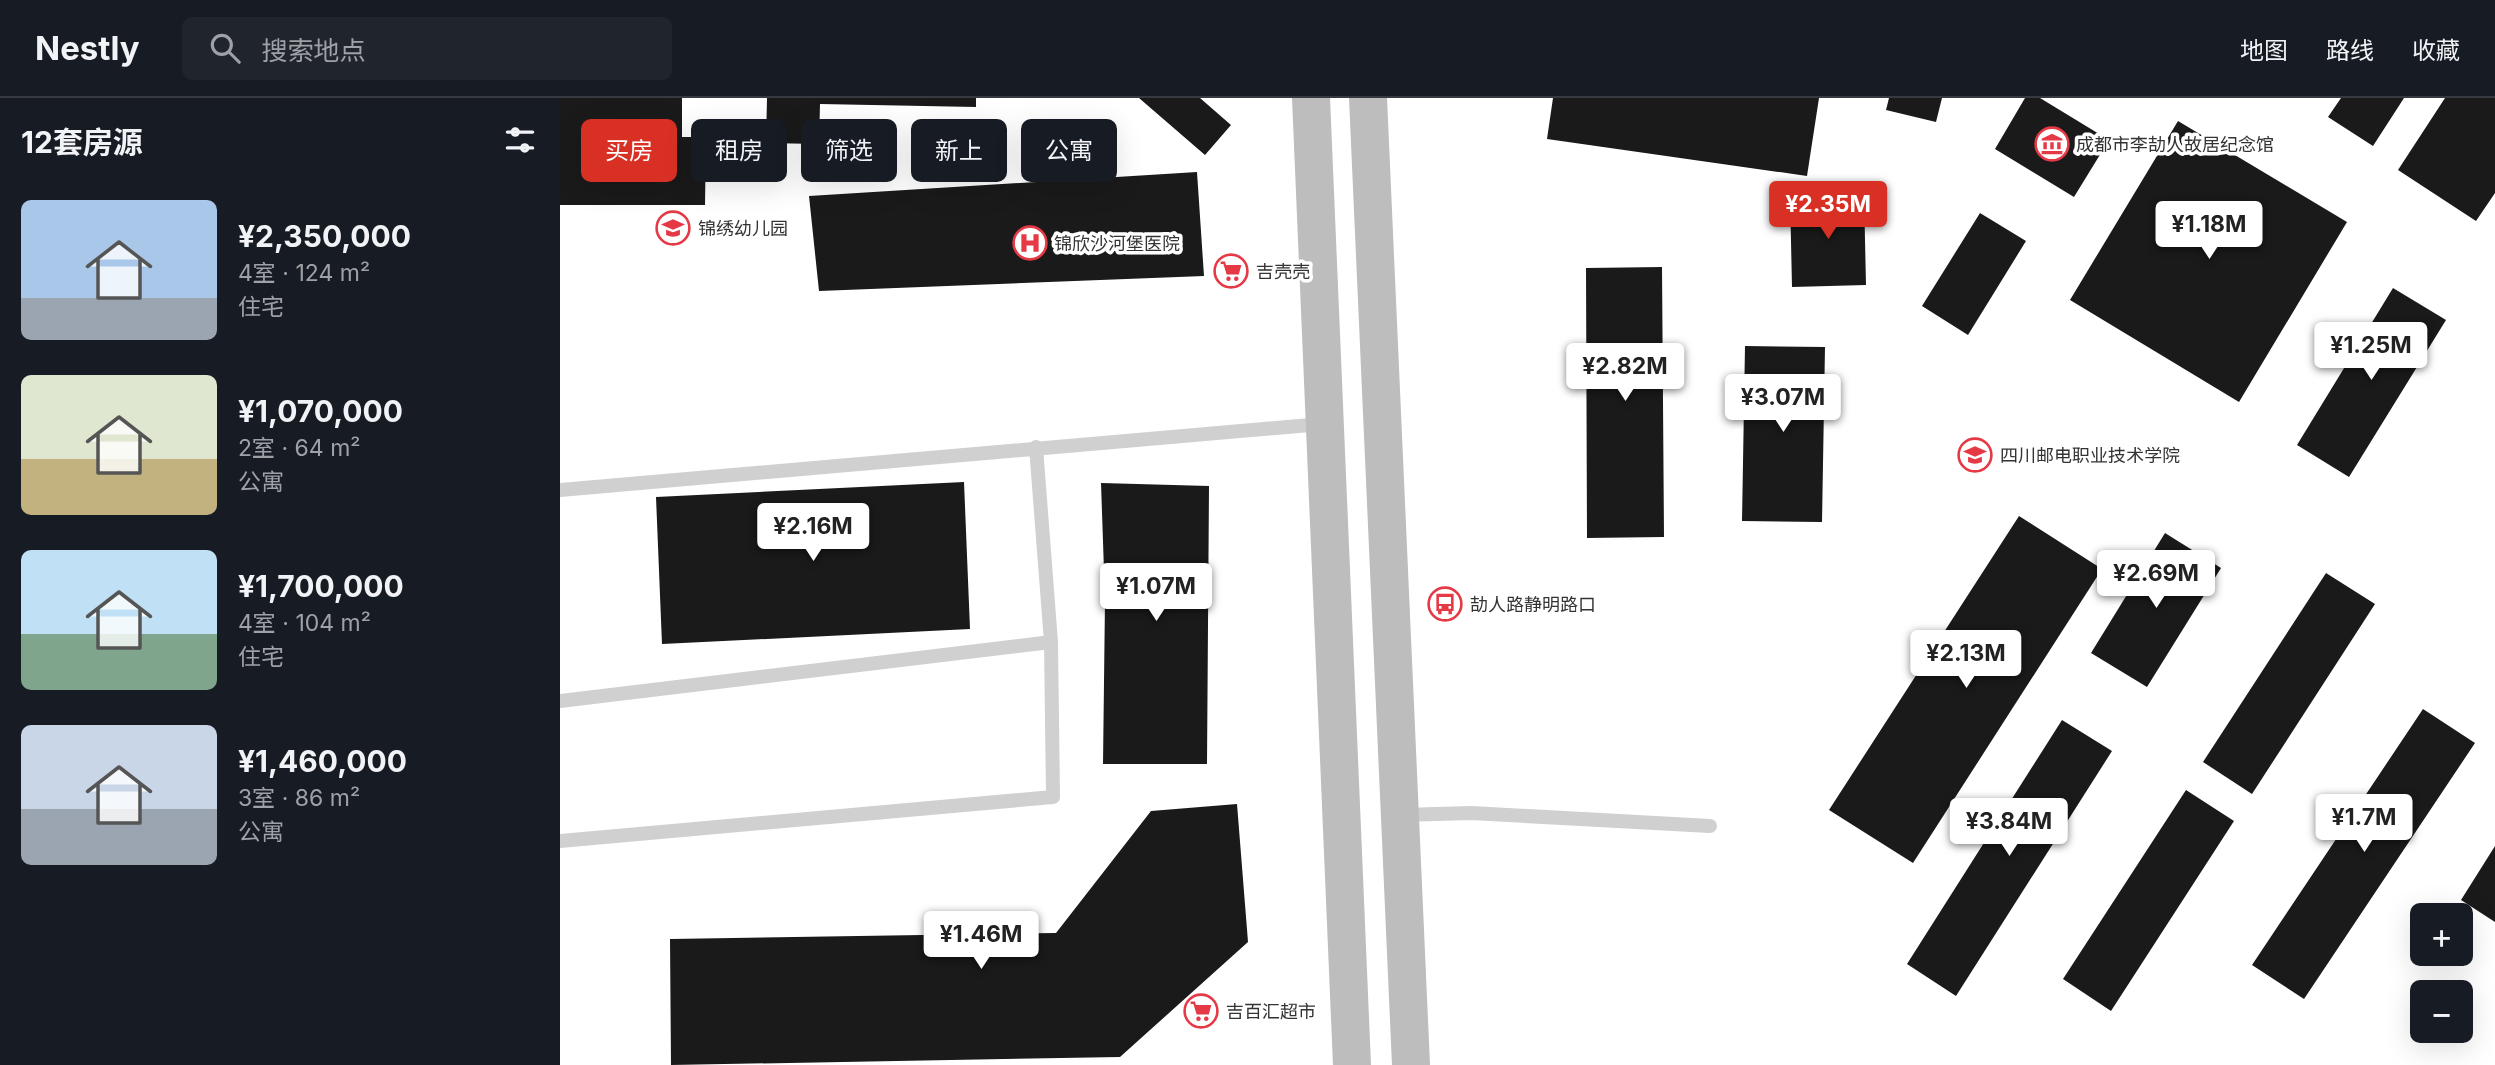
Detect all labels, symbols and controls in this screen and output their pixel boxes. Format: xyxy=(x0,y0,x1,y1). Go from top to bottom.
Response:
search box xyxy=(182,17,672,80)
text: Nestly xyxy=(35,28,140,68)
icon: search xyxy=(206,29,244,67)
text: 搜索地点 xyxy=(262,35,366,66)
text: 地图 xyxy=(2240,36,2288,65)
text: 路线 xyxy=(2326,36,2374,65)
text: 收藏 xyxy=(2412,36,2460,65)
chip: 买房 xyxy=(581,119,677,182)
chip: 租房 xyxy=(691,119,787,182)
chip: 筛选 xyxy=(801,119,897,182)
chip: 新上 xyxy=(911,119,1007,182)
chip: 公寓 xyxy=(1021,119,1117,182)
icon: filters xyxy=(501,121,539,159)
text: 12套房源 xyxy=(21,124,143,160)
museum icon: 成都市李劼人故居纪念馆 xyxy=(2033,125,2071,163)
place label: 成都市李劼人故居纪念馆 xyxy=(2076,134,2274,155)
pin: ¥2.35M xyxy=(1771,181,1885,241)
text: ¥2.35M xyxy=(1785,190,1871,218)
pin: ¥1.18M xyxy=(2152,202,2266,261)
school or university icon: 锦绣幼儿园 xyxy=(654,209,692,247)
text: ¥1.18M xyxy=(2172,210,2246,238)
text: ¥2,350,000 xyxy=(238,218,411,254)
place label: 锦绣幼儿园 xyxy=(698,218,788,239)
hospital icon: 锦欣沙河堡医院 xyxy=(1011,224,1049,262)
icon: home xyxy=(77,228,161,312)
place label: 锦欣沙河堡医院 xyxy=(1054,233,1180,254)
supermarket icon: 吉壳壳 xyxy=(1212,252,1250,290)
text: 4室 · 124 m² xyxy=(238,259,370,287)
place label: 吉壳壳 xyxy=(1256,261,1310,282)
text: 住宅 xyxy=(238,293,284,321)
pin: ¥1.25M xyxy=(2314,322,2428,382)
text: ¥1.25M xyxy=(2330,331,2412,359)
pin: ¥2.82M xyxy=(1568,344,1682,403)
text: ¥2.82M xyxy=(1582,352,1668,380)
pin: ¥3.07M xyxy=(1726,374,1840,434)
text: ¥3.07M xyxy=(1741,383,1825,411)
text: ¥1,070,000 xyxy=(238,393,403,429)
icon: home xyxy=(77,403,161,487)
text: 2室 · 64 m² xyxy=(238,434,361,462)
school or university icon: 四川邮电职业技术学院 xyxy=(1956,436,1994,474)
place label: 四川邮电职业技术学院 xyxy=(2000,445,2180,466)
text: 公寓 xyxy=(238,468,284,496)
pin: ¥2.16M xyxy=(756,504,870,563)
text: ¥2.16M xyxy=(773,512,853,540)
pin: ¥2.69M xyxy=(2099,550,2213,610)
text: ¥2.69M xyxy=(2113,559,2199,587)
pin: ¥1.07M xyxy=(1099,564,1213,623)
text: ¥1,700,000 xyxy=(238,568,404,604)
text: ¥1.07M xyxy=(1116,572,1196,600)
icon: home xyxy=(77,578,161,662)
bus stop icon: 劼人路静明路口 xyxy=(1426,585,1464,623)
place label: 劼人路静明路口 xyxy=(1470,594,1596,615)
text: 4室 · 104 m² xyxy=(238,609,371,637)
pin: ¥2.13M xyxy=(1909,630,2023,690)
text: ¥2.13M xyxy=(1926,639,2006,667)
text: 住宅 xyxy=(238,643,284,671)
text: ¥1,460,000 xyxy=(238,743,407,779)
icon: home xyxy=(77,753,161,837)
text: 3室 · 86 m² xyxy=(238,784,360,812)
pin: ¥1.7M xyxy=(2315,794,2413,854)
pin: ¥3.84M xyxy=(1952,798,2066,858)
text: ¥1.7M xyxy=(2332,803,2396,831)
text: ¥3.84M xyxy=(1966,807,2052,835)
text: 公寓 xyxy=(238,818,284,846)
map controls xyxy=(2410,903,2473,1043)
button: + xyxy=(2410,903,2473,966)
pin: ¥1.46M xyxy=(924,912,1038,971)
text: ¥1.46M xyxy=(940,920,1022,948)
button: − xyxy=(2410,980,2473,1043)
supermarket icon: 吉百汇超市 xyxy=(1182,992,1220,1030)
place label: 吉百汇超市 xyxy=(1226,1001,1316,1022)

